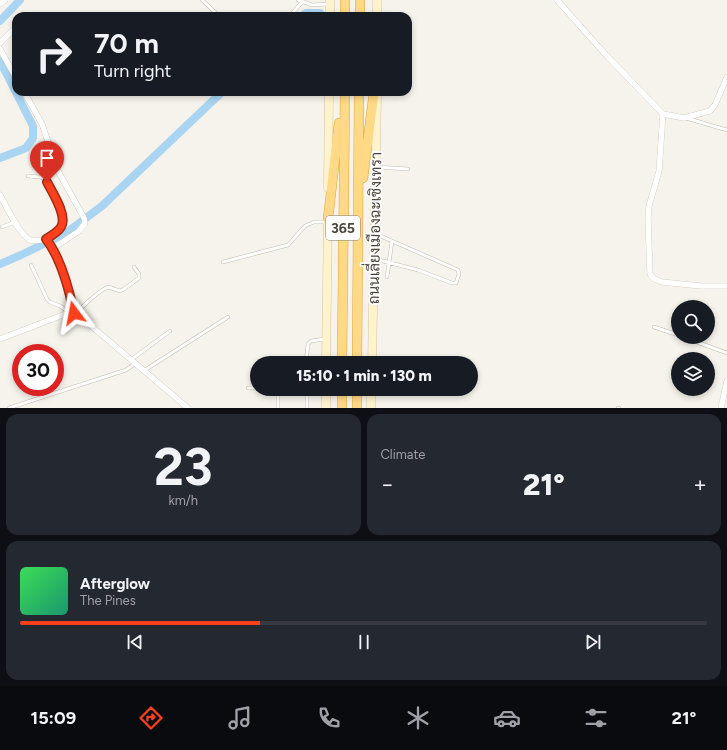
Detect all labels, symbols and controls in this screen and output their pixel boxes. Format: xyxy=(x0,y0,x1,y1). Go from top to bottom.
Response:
text: 70 m xyxy=(94,26,159,60)
icon: right xyxy=(28,28,80,80)
text: Turn right xyxy=(94,60,171,82)
pin xyxy=(30,141,64,182)
icon: arrive xyxy=(36,147,58,169)
street label: ถนนเลี่ยงเมืองฉะเชิงเทรา xyxy=(359,152,385,304)
road number: 365 xyxy=(326,216,360,240)
position arrow xyxy=(53,292,95,334)
map controls xyxy=(671,300,715,396)
button: search xyxy=(671,300,715,344)
speed limit sign: 30 xyxy=(12,344,64,396)
button: layers xyxy=(671,352,715,396)
text: 15:10 · 1 min · 130 m xyxy=(296,367,432,385)
text: 23 xyxy=(154,436,213,498)
text: Climate xyxy=(381,447,425,462)
text: 21° xyxy=(523,466,565,503)
text: − xyxy=(381,471,394,498)
text: + xyxy=(693,471,707,498)
text: km/h xyxy=(168,493,198,508)
text: Afterglow xyxy=(80,575,150,593)
text: The Pines xyxy=(80,593,136,608)
icon: previous xyxy=(124,631,146,653)
icon: pause xyxy=(353,631,375,653)
icon: next xyxy=(582,631,604,653)
icon: directions xyxy=(137,704,165,732)
icon: music xyxy=(226,704,254,732)
icon: phone xyxy=(315,704,343,732)
icon: climate xyxy=(404,704,432,732)
icon: car xyxy=(493,704,521,732)
icon: filters xyxy=(582,704,610,732)
text: 15:09 xyxy=(31,707,76,729)
text: 21° xyxy=(672,707,696,729)

